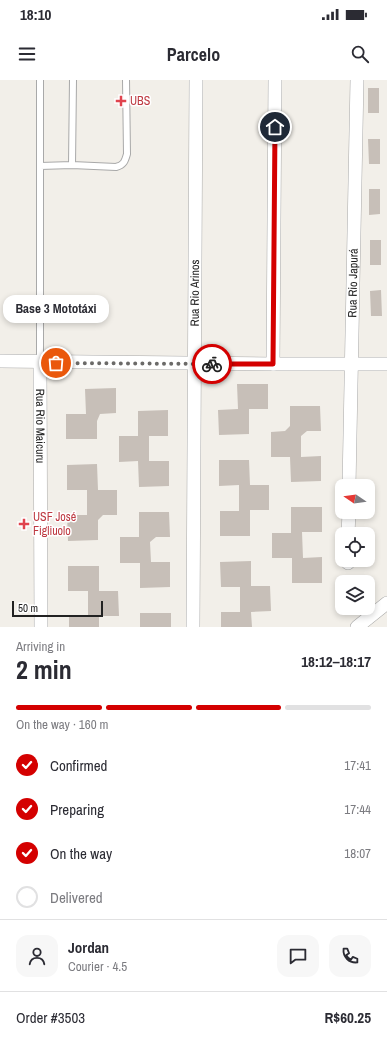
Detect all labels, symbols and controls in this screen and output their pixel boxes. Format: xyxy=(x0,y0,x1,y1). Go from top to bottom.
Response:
text: 18:10 xyxy=(20,4,51,25)
text: Parcelo xyxy=(167,42,220,67)
icon: menu xyxy=(16,43,38,65)
icon: search xyxy=(349,43,371,65)
place label: UBS xyxy=(130,93,151,109)
marker: UBS xyxy=(115,95,127,107)
pin xyxy=(258,110,292,144)
icon: home xyxy=(264,116,286,138)
street label: Rua Rio Japurá xyxy=(344,248,362,318)
street label: Rua Rio Arinos xyxy=(187,259,203,326)
callout: Base 3 Mototáxi xyxy=(3,295,109,323)
text: Base 3 Mototáxi xyxy=(15,300,97,317)
courier xyxy=(192,344,232,384)
pin xyxy=(39,346,73,380)
icon: bag xyxy=(45,352,67,374)
icon: bike xyxy=(201,353,223,375)
street label: Rua Rio Maicuru xyxy=(32,389,48,463)
north arrow xyxy=(335,479,375,519)
map controls xyxy=(335,479,375,615)
place label: USF José Figliuolo xyxy=(33,509,76,539)
marker: USF José Figliuolo xyxy=(18,518,30,530)
button: locate xyxy=(335,527,375,567)
button: layers xyxy=(335,575,375,615)
scale bar xyxy=(12,599,103,618)
text: 50 m xyxy=(18,601,38,615)
text: Arriving in xyxy=(16,638,65,655)
text: 18:12–18:17 xyxy=(301,651,371,672)
text: 2 min xyxy=(16,652,72,687)
text: On the way · 160 m xyxy=(16,716,108,733)
icon: check xyxy=(16,754,38,776)
text: Confirmed xyxy=(50,755,107,776)
text: 17:41 xyxy=(344,757,371,774)
icon: check xyxy=(16,798,38,820)
text: Preparing xyxy=(50,799,104,820)
text: 17:44 xyxy=(344,801,371,818)
icon: check xyxy=(16,842,38,864)
text: On the way xyxy=(50,843,112,864)
text: 18:07 xyxy=(344,845,371,862)
text: Delivered xyxy=(50,887,103,908)
button: person xyxy=(16,935,58,977)
button: chat xyxy=(277,935,319,977)
button: phone xyxy=(329,935,371,977)
text: Jordan xyxy=(68,937,109,958)
text: Courier · 4.5 xyxy=(68,958,127,975)
text: Order #3503 xyxy=(16,1007,85,1028)
text: R$60.25 xyxy=(324,1007,371,1028)

